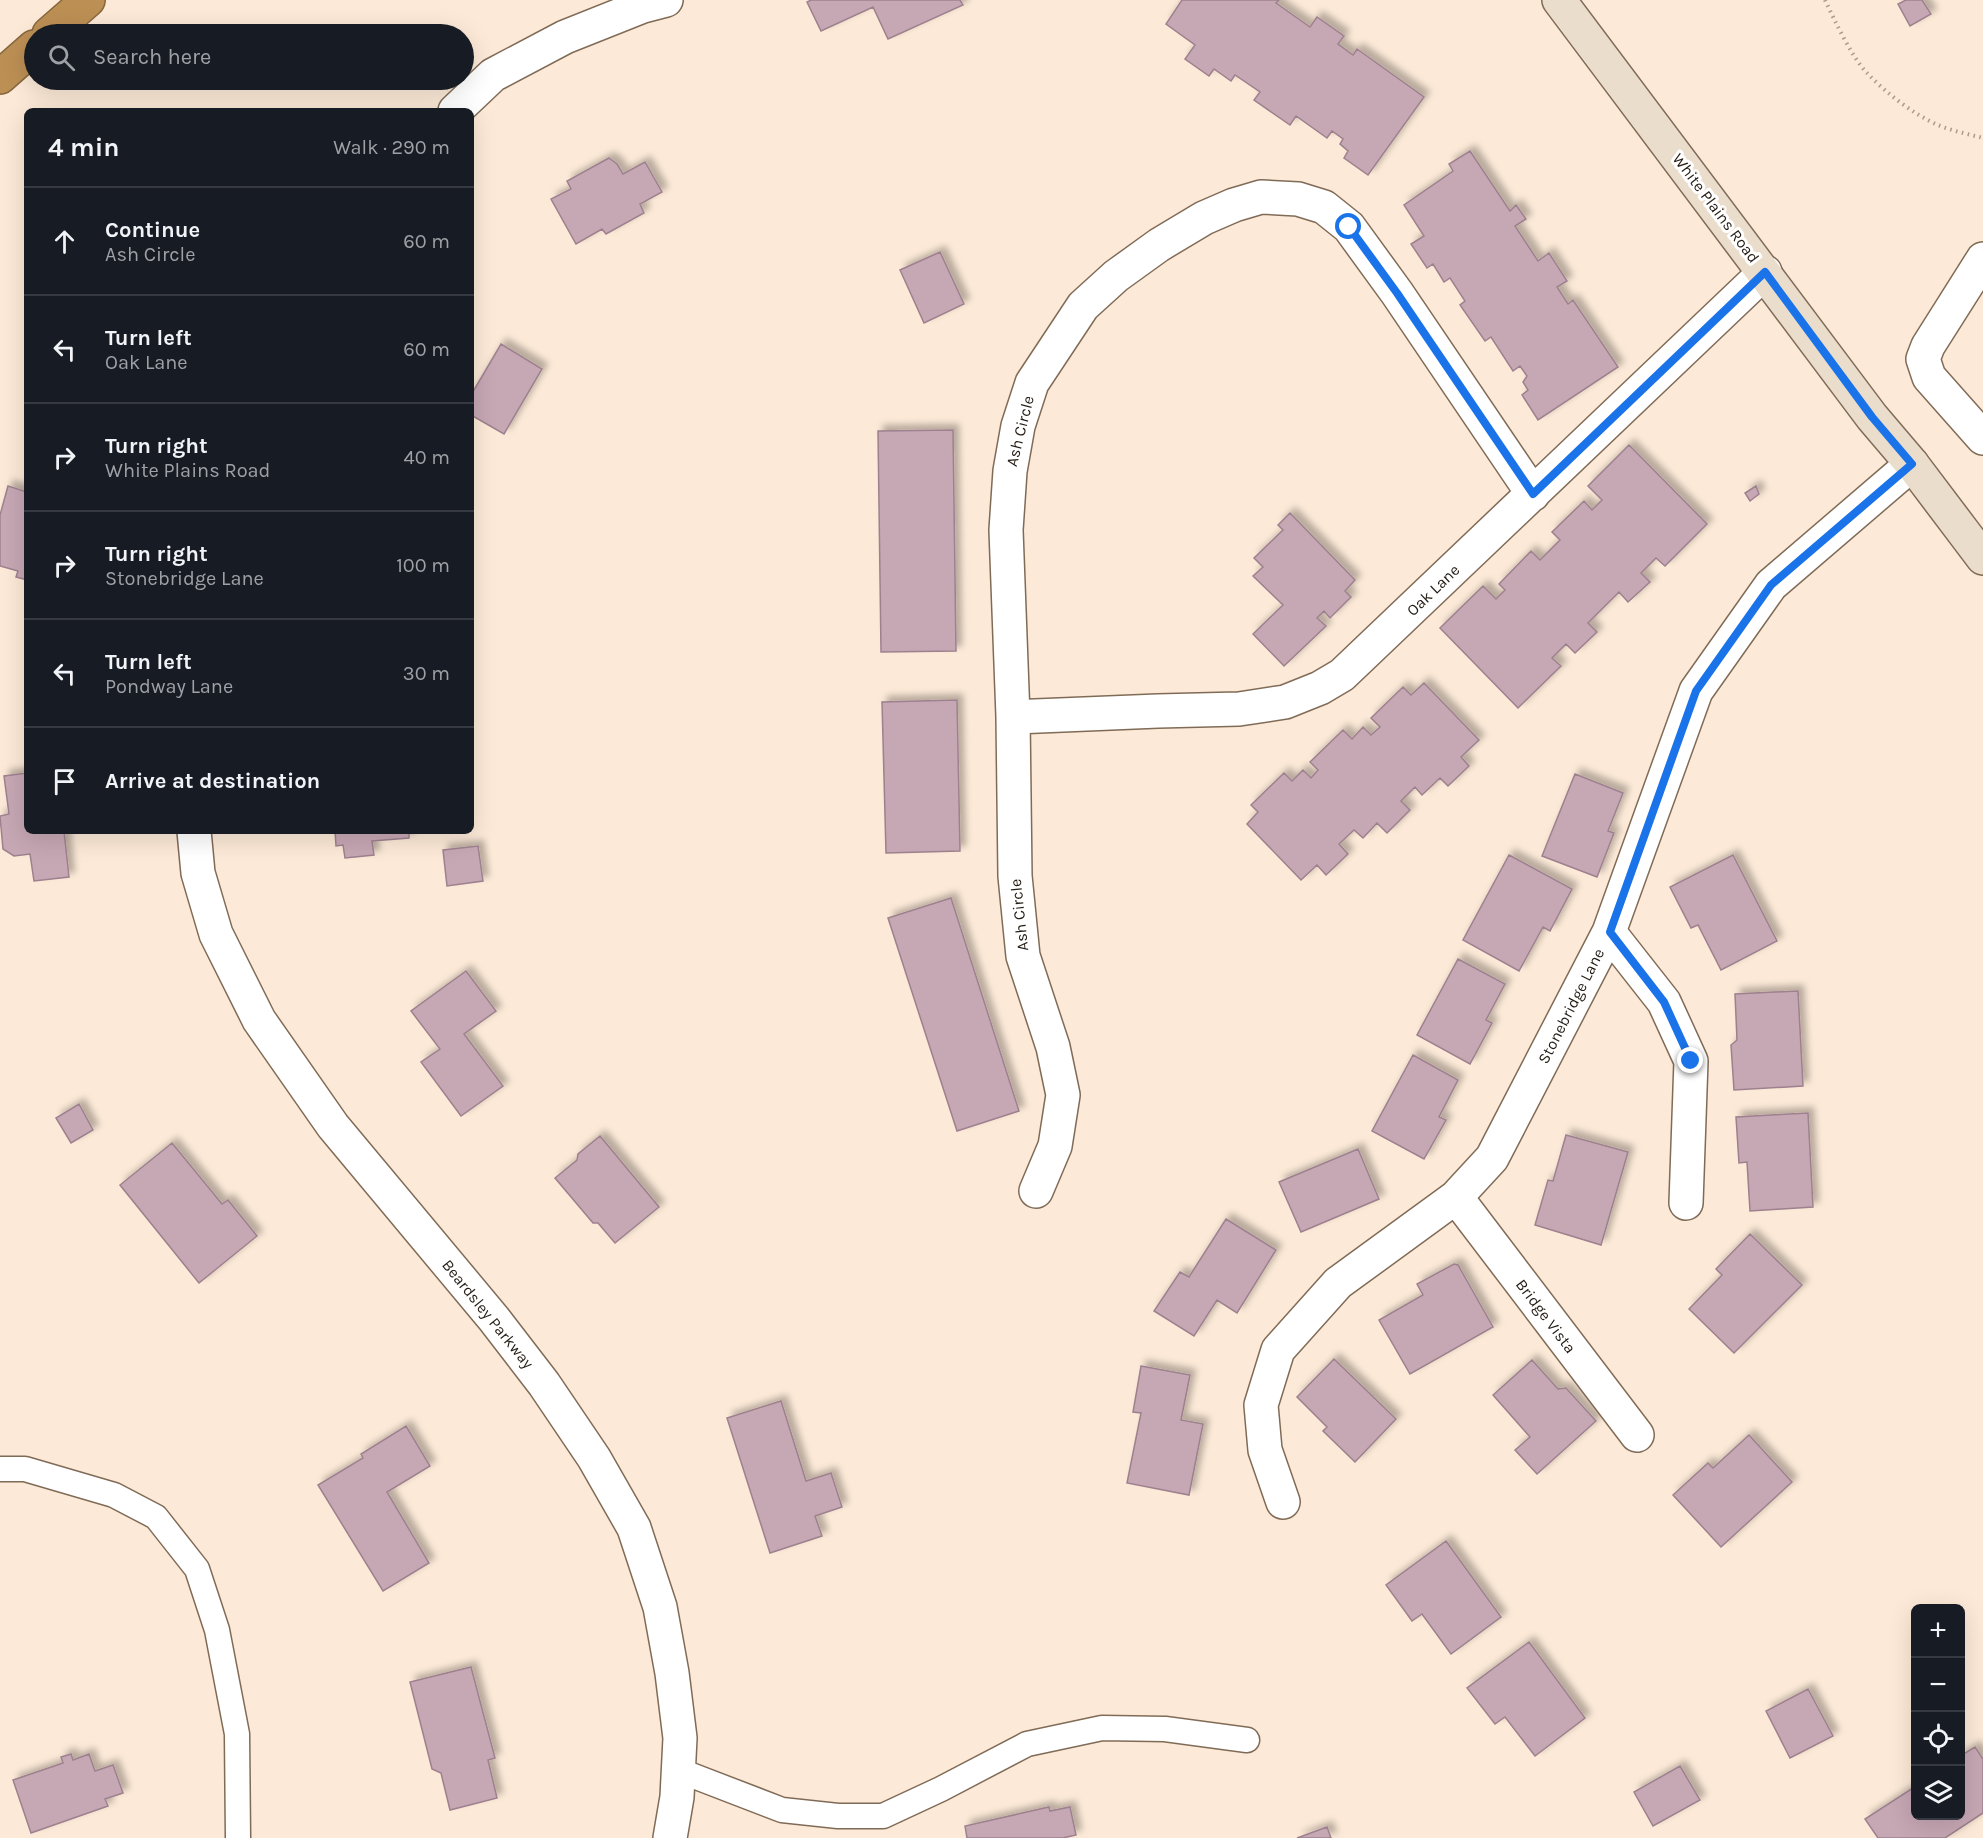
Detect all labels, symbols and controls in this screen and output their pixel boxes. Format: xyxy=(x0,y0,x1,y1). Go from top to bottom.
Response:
search box xyxy=(24,24,474,90)
icon: search xyxy=(45,41,78,74)
text: Search here xyxy=(93,44,211,70)
text: 4 min xyxy=(48,132,119,163)
text: Walk · 290 m xyxy=(333,136,450,159)
street label: White Plains Road xyxy=(1669,149,1763,267)
route start xyxy=(1335,213,1361,239)
text: Continue xyxy=(105,217,200,243)
icon: ahead xyxy=(48,225,81,258)
text: 60 m xyxy=(403,230,450,253)
text: Ash Circle xyxy=(105,243,195,266)
text: Turn left xyxy=(105,325,192,351)
icon: left xyxy=(48,333,81,366)
text: 60 m xyxy=(403,338,450,361)
text: Oak Lane xyxy=(105,351,188,374)
street label: Ash Circle xyxy=(1002,394,1038,468)
text: Turn right xyxy=(105,433,208,459)
icon: right xyxy=(48,441,81,474)
text: 40 m xyxy=(404,446,450,469)
text: White Plains Road xyxy=(105,459,270,482)
text: Turn right xyxy=(105,541,208,567)
icon: right xyxy=(48,549,81,582)
text: 100 m xyxy=(396,554,450,577)
street label: Oak Lane xyxy=(1403,560,1463,620)
text: Stonebridge Lane xyxy=(105,567,264,590)
text: Turn left xyxy=(105,649,192,675)
icon: left xyxy=(48,657,81,690)
text: 30 m xyxy=(403,662,450,685)
text: Pondway Lane xyxy=(105,675,233,698)
icon: arrive xyxy=(48,765,81,798)
text: Arrive at destination xyxy=(105,768,320,794)
street label: Ash Circle xyxy=(1006,878,1032,952)
street label: Stonebridge Lane xyxy=(1534,945,1608,1067)
route end xyxy=(1677,1047,1703,1073)
street label: Beardsley Parkway xyxy=(438,1256,538,1373)
street label: Bridge Vista xyxy=(1512,1275,1580,1357)
map controls xyxy=(1911,1604,1965,1820)
button: + xyxy=(1911,1604,1965,1658)
button: − xyxy=(1911,1658,1965,1712)
button: locate xyxy=(1911,1712,1965,1766)
button: layers xyxy=(1911,1766,1965,1820)

